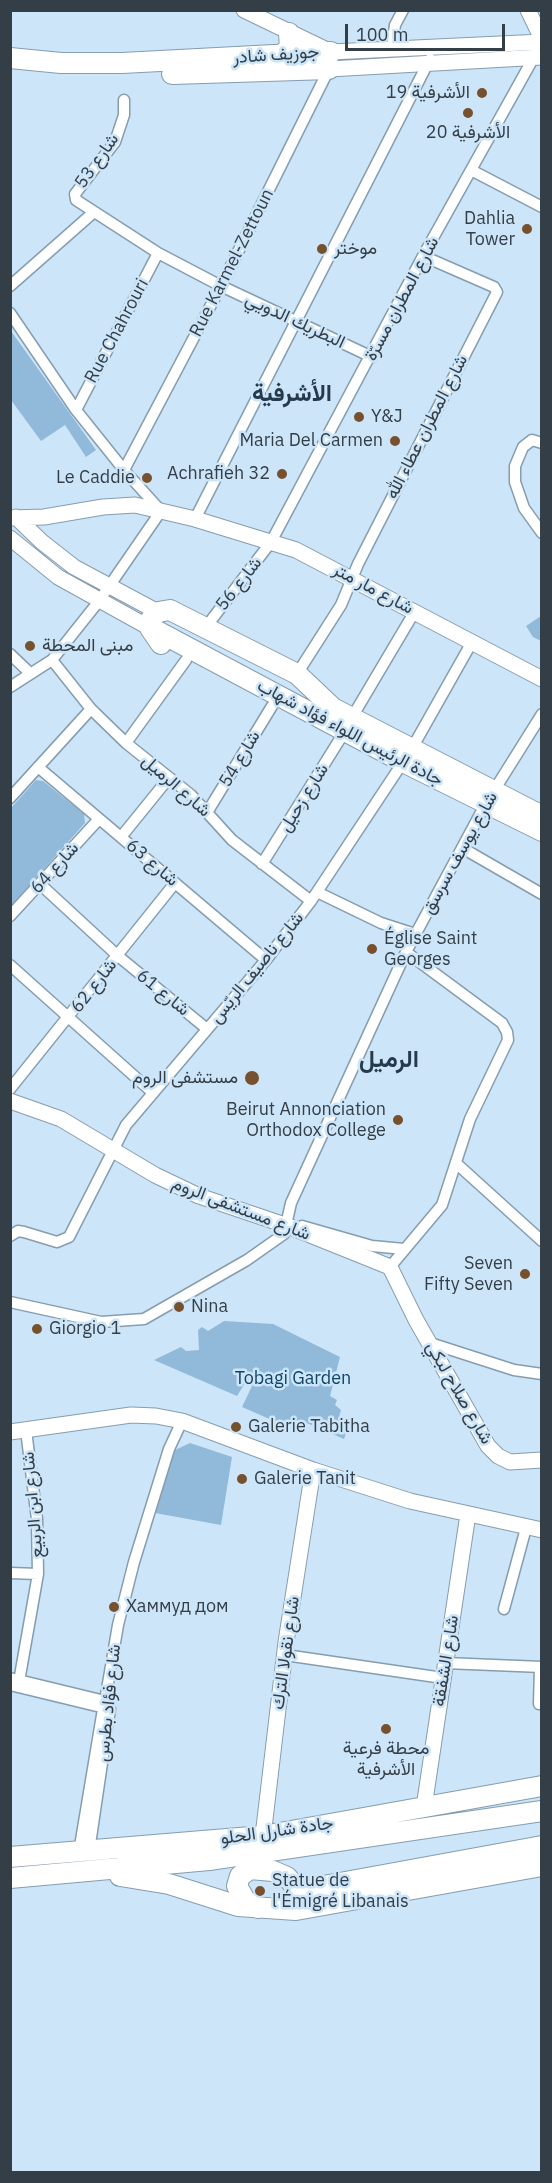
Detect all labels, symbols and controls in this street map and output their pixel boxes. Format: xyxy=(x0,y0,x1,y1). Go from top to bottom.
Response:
scale bar xyxy=(348,12,508,50)
text: 100 m xyxy=(356,23,408,46)
street label: جوزيف شادر xyxy=(232,41,320,69)
place label: الأشرفية 19 xyxy=(386,82,470,104)
marker: الأشرفية 19 xyxy=(475,86,489,100)
marker: الأشرفية 20 xyxy=(461,106,475,120)
place label: الأشرفية 20 xyxy=(426,122,510,144)
street label: شارع 53 xyxy=(70,129,124,193)
street label: Rue Karmel-Zettoun xyxy=(185,185,279,341)
place label: Dahlia Tower xyxy=(464,208,515,250)
marker: Dahlia Tower xyxy=(520,222,534,236)
street label: شارع المطران مسرّة xyxy=(360,233,444,365)
place label: موختر xyxy=(334,238,377,260)
marker: موختر xyxy=(315,242,329,256)
street label: Rue Chahrouri xyxy=(80,275,154,387)
street label: البطريك الدويي xyxy=(242,288,348,354)
street label: شارع المطران عطاء الله xyxy=(381,351,473,503)
district label: الأشرفية xyxy=(252,380,332,408)
place label: Y&J xyxy=(371,406,403,428)
marker: Y&J xyxy=(352,410,366,424)
place label: Maria Del Carmen xyxy=(239,430,383,452)
marker: Maria Del Carmen xyxy=(388,434,402,448)
place label: Achrafieh 32 xyxy=(167,463,270,485)
place label: Le Caddie xyxy=(56,467,135,489)
marker: Achrafieh 32 xyxy=(275,467,289,481)
marker: Le Caddie xyxy=(140,471,154,485)
street label: شارع 56 xyxy=(211,553,267,615)
street label: شارع مار متر xyxy=(329,559,417,619)
place label: مبنى المحطة xyxy=(42,635,133,657)
marker: مبنى المحطة xyxy=(23,639,37,653)
street label: جادة الرئيس اللواء فؤاد شهاب xyxy=(253,675,447,791)
street label: شارع 54 xyxy=(215,727,265,791)
street label: شارع الرميل xyxy=(137,750,215,822)
street label: شارع زحيل xyxy=(275,760,333,836)
street label: شارع يوسف سرسق xyxy=(417,788,503,918)
street label: شارع 63 xyxy=(121,835,183,891)
street label: شارع 64 xyxy=(26,838,84,898)
street label: شارع ناصيف الريّس xyxy=(205,908,309,1028)
place label: Église Saint Georges xyxy=(384,928,477,970)
marker: Église Saint Georges xyxy=(365,942,379,956)
street label: شارع 62 xyxy=(66,955,122,1017)
street label: شارع 61 xyxy=(132,965,194,1021)
district label: الرميل xyxy=(359,1046,419,1074)
place label: مستشفى الروم xyxy=(132,1067,238,1089)
marker: مستشفى الروم xyxy=(243,1069,261,1087)
place label: Beirut Annonciation Orthodox College xyxy=(226,1099,386,1142)
marker: Beirut Annonciation Orthodox College xyxy=(391,1113,405,1127)
street label: شارع مستشفى الروم xyxy=(169,1173,313,1245)
place label: Seven Fifty Seven xyxy=(424,1253,513,1296)
marker: Seven Fifty Seven xyxy=(518,1267,532,1281)
place label: Nina xyxy=(191,1296,228,1318)
marker: Nina xyxy=(172,1300,186,1314)
place label: Giorgio 1 xyxy=(49,1318,121,1340)
marker: Giorgio 1 xyxy=(30,1322,44,1336)
street label: شارع صلاح لبكي xyxy=(421,1338,497,1448)
park label: Tobagi Garden xyxy=(235,1368,351,1390)
place label: Galerie Tabitha xyxy=(248,1416,370,1438)
marker: Galerie Tabitha xyxy=(229,1420,243,1434)
street label: شارع ابن الربيع xyxy=(18,1451,48,1559)
place label: Galerie Tanit xyxy=(254,1468,356,1490)
marker: Galerie Tanit xyxy=(235,1472,249,1486)
street label: شارع نقولا الترك xyxy=(267,1595,305,1711)
place label: Хаммуд дом xyxy=(126,1596,229,1618)
marker: Хаммуд дом xyxy=(107,1600,121,1614)
street label: شارع الشفقة xyxy=(428,1614,464,1708)
street label: شارع فؤاد بطرس xyxy=(92,1643,126,1763)
marker: محطة فرعية الأشرفية xyxy=(379,1722,393,1736)
place label: محطة فرعية الأشرفية xyxy=(343,1738,429,1780)
street label: جادة شارل الحلو xyxy=(219,1812,335,1850)
place label: Statue de l'Émigré Libanais xyxy=(272,1870,409,1912)
marker: Statue de l'Émigré Libanais xyxy=(253,1884,267,1898)

